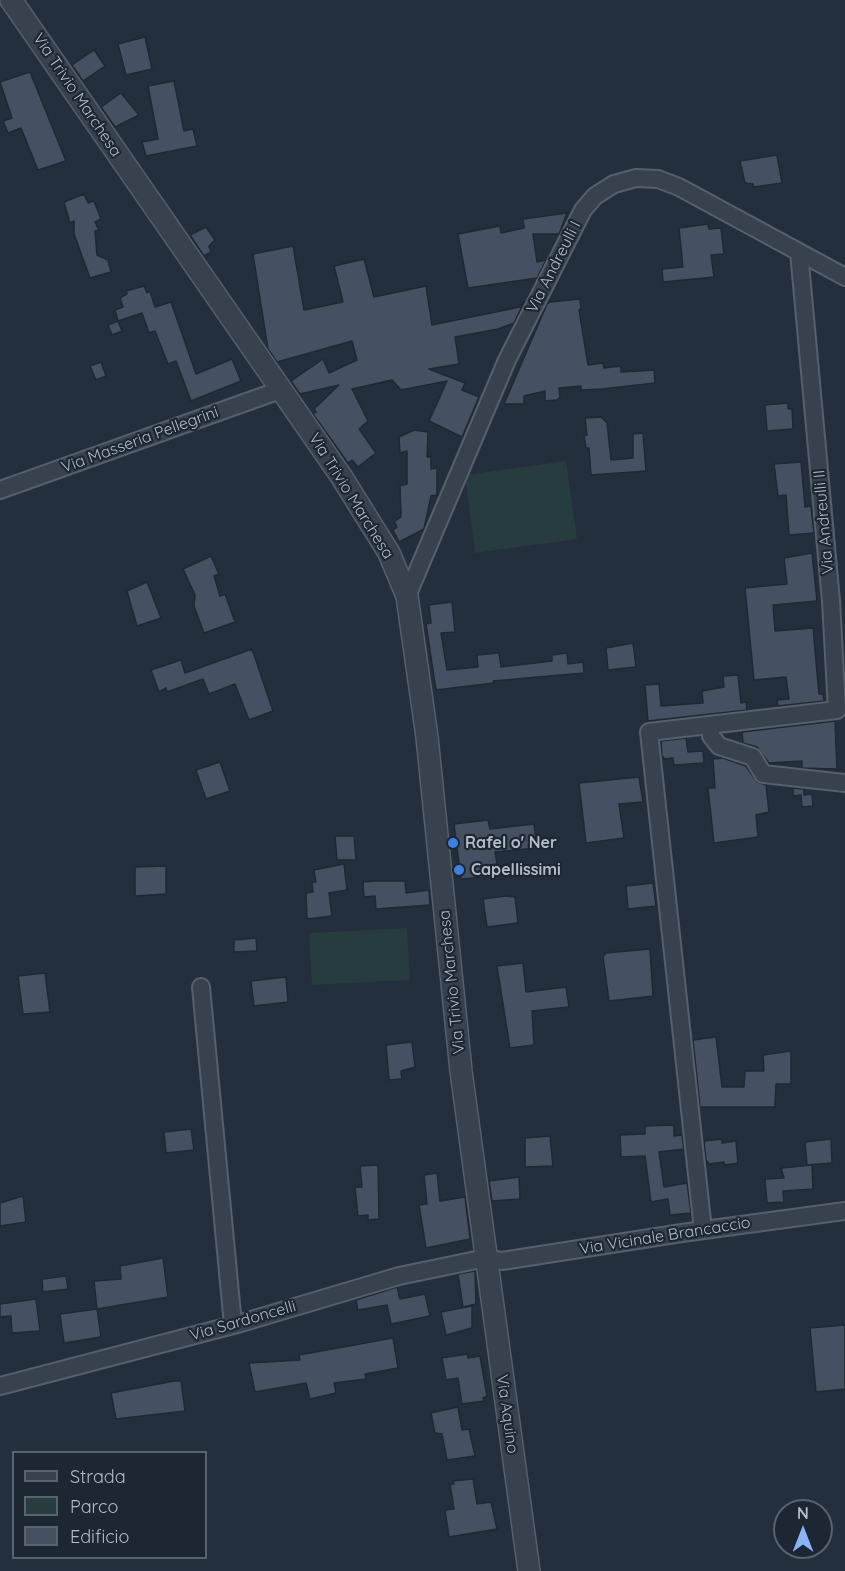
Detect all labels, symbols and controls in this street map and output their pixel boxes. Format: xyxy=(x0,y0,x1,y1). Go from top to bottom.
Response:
street label: Via Trivio Marchesa xyxy=(29,30,125,160)
street label: Via Andreulli I xyxy=(523,218,585,316)
street label: Via Masseria Pellegrini xyxy=(59,403,221,477)
street label: Via Trivio Marchesa xyxy=(304,430,398,562)
street label: Via Andreulli II xyxy=(810,469,838,575)
place label: Rafel o' Ner xyxy=(465,833,557,853)
marker: Rafel o' Ner xyxy=(446,836,460,850)
place label: Capellissimi xyxy=(471,860,561,880)
marker: Capellissimi xyxy=(452,863,466,877)
street label: Via Trivio Marchesa xyxy=(435,909,469,1055)
street label: Via Vicinale Brancaccio xyxy=(578,1213,752,1259)
street label: Via Sardoncelli xyxy=(188,1297,298,1345)
street label: Via Aquino xyxy=(492,1373,522,1455)
legend xyxy=(12,1451,207,1559)
text: Strada xyxy=(70,1465,126,1488)
text: Parco xyxy=(70,1495,118,1518)
north arrow xyxy=(773,1499,833,1559)
text: N xyxy=(797,1503,809,1523)
text: Edificio xyxy=(70,1525,129,1548)

